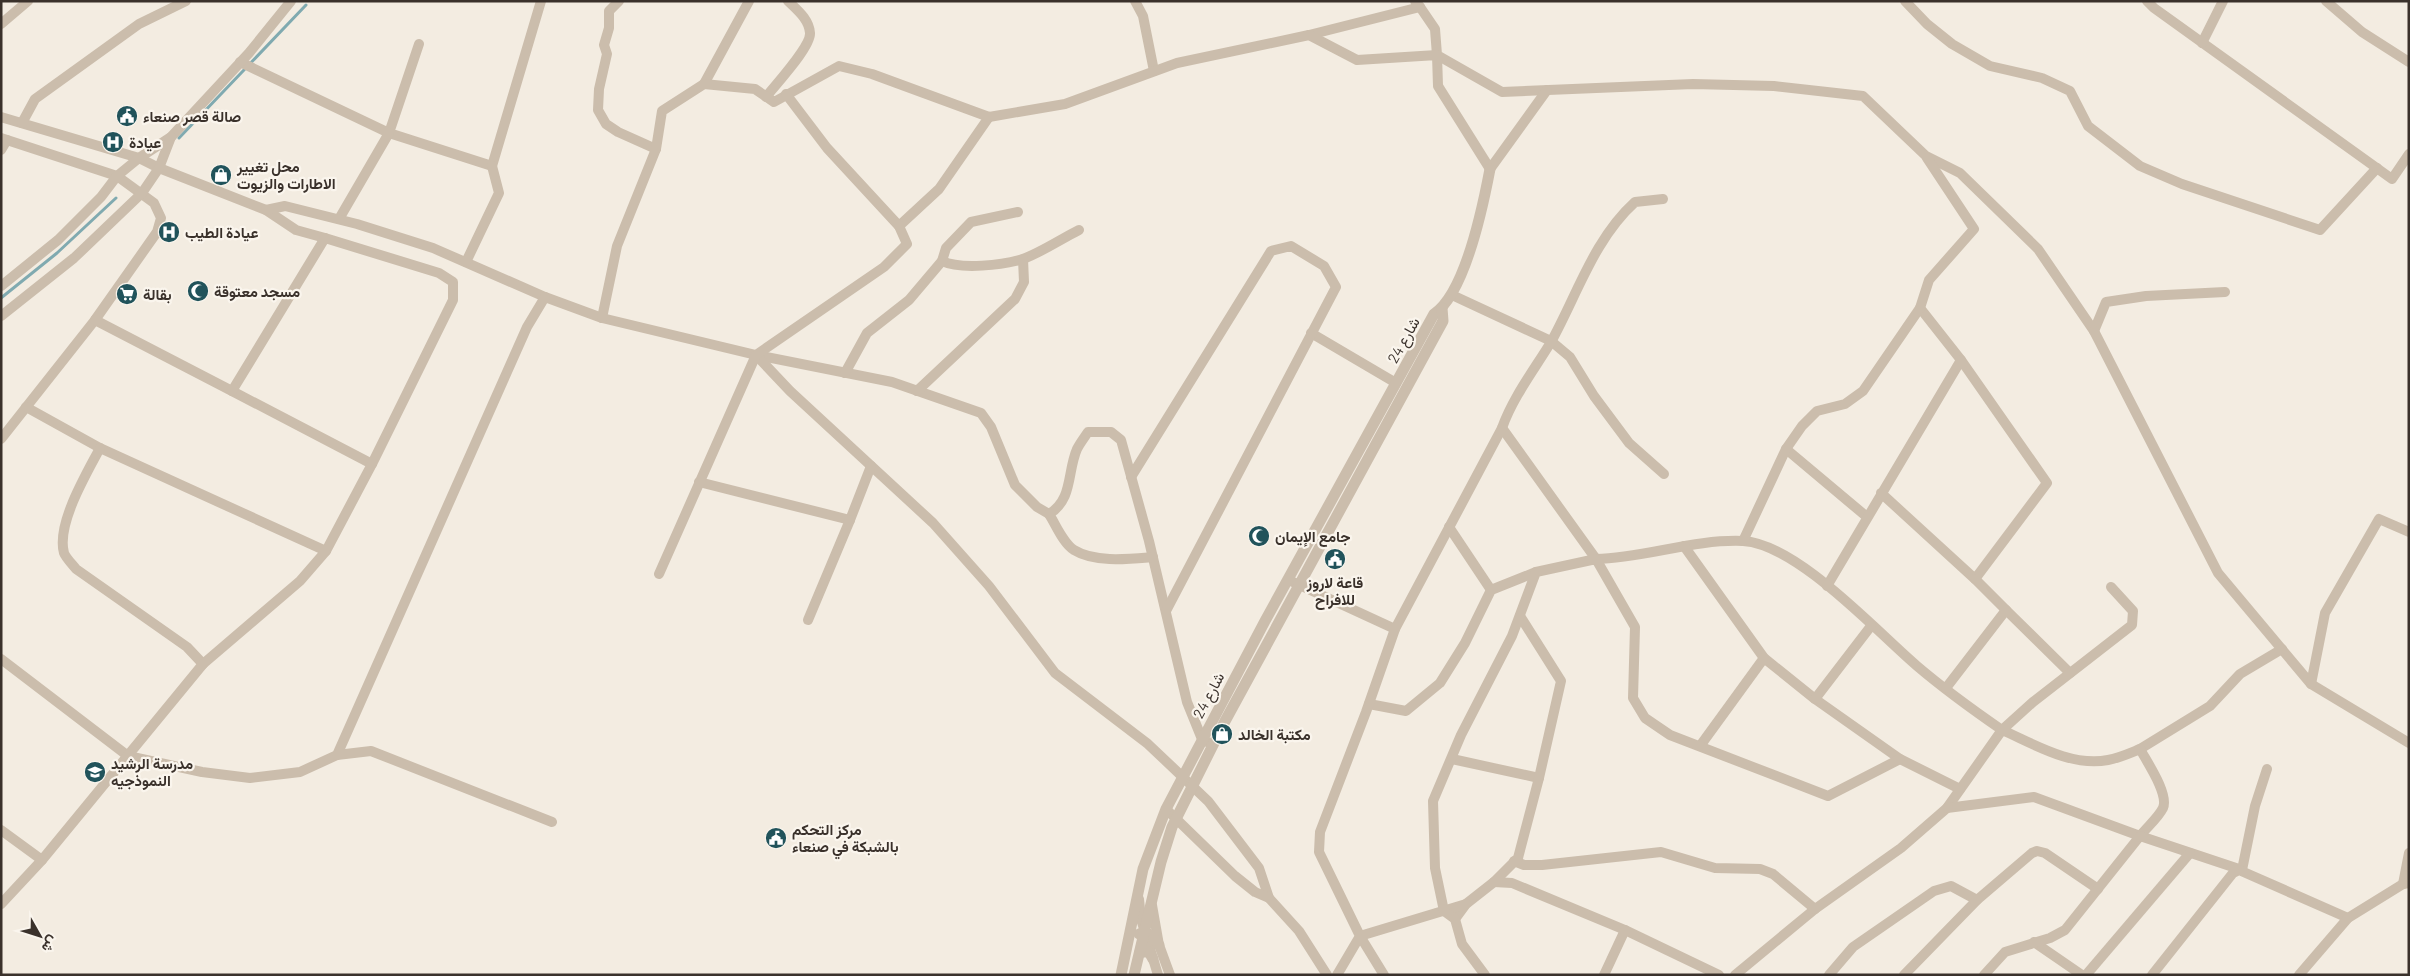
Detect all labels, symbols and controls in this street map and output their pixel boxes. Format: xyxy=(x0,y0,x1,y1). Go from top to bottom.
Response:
public building icon: صالة قصر صنعاء xyxy=(115,104,139,128)
place label: صالة قصر صنعاء xyxy=(143,107,241,126)
hospital icon: عيادة xyxy=(101,130,125,154)
place label: عيادة xyxy=(129,133,161,152)
place label: محل تغيير الاطارات والزيوت xyxy=(236,157,336,193)
shop icon: محل تغيير الاطارات والزيوت xyxy=(209,163,233,187)
hospital icon: عيادة الطيب xyxy=(157,220,181,244)
place label: عيادة الطيب xyxy=(185,223,258,242)
mosque icon: مسجد معتوقة xyxy=(186,279,210,303)
supermarket icon: بقالة xyxy=(115,282,139,306)
place label: مسجد معتوقة xyxy=(214,282,300,301)
place label: بقالة xyxy=(143,285,172,304)
street label: شارع 24 xyxy=(1383,314,1426,367)
mosque icon: جامع الإيمان xyxy=(1247,524,1271,548)
place label: جامع الإيمان xyxy=(1275,527,1350,547)
public building icon: قاعة لاروز للافراح xyxy=(1323,547,1347,571)
place label: قاعة لاروز للافراح xyxy=(1306,573,1363,610)
street label: شارع 24 xyxy=(1188,669,1230,722)
shop icon: مكتبة الخالد xyxy=(1210,722,1234,746)
place label: مكتبة الخالد xyxy=(1238,725,1311,744)
place label: مدرسة الرشيد النموذجيه xyxy=(111,754,193,790)
school or university icon: مدرسة الرشيد النموذجيه xyxy=(83,760,107,784)
place label: مركز التحكم بالشبكة في صنعاء xyxy=(792,820,899,860)
public building icon: مركز التحكم بالشبكة في صنعاء xyxy=(764,826,788,850)
north arrow xyxy=(15,911,65,961)
text: ش xyxy=(38,932,62,957)

